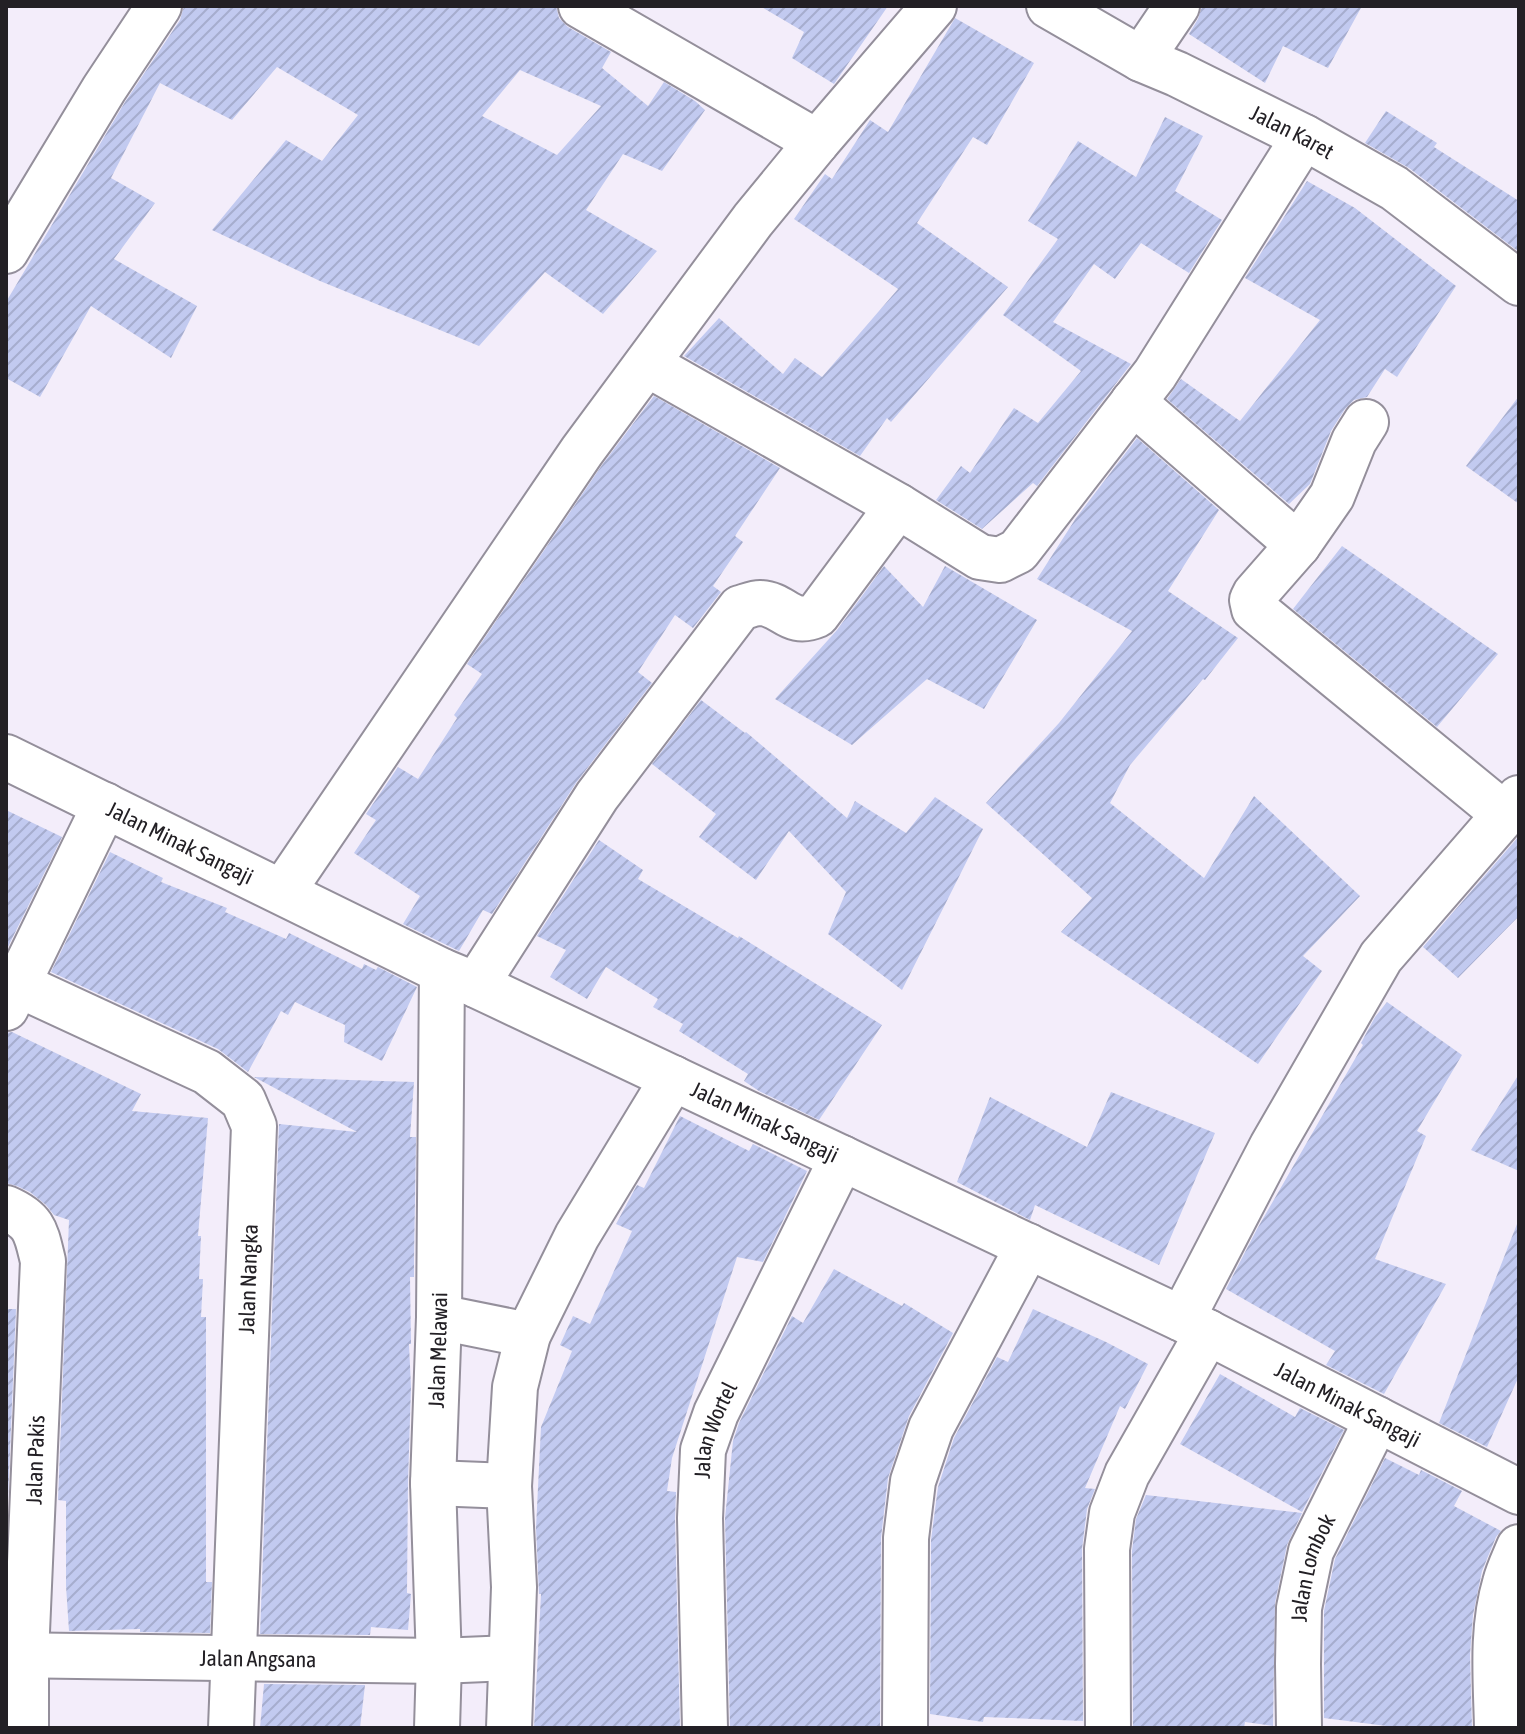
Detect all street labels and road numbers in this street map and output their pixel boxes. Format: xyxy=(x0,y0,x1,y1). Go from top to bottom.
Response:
street label: Jalan Karet xyxy=(1246,100,1339,164)
street label: Jalan Minak Sangaji xyxy=(103,796,258,889)
street label: Jalan Minak Sangaji xyxy=(687,1076,843,1168)
street label: Jalan Nangka xyxy=(233,1223,263,1335)
street label: Jalan Melawai xyxy=(423,1292,452,1409)
street label: Jalan Minak Sangaji xyxy=(1271,1356,1425,1452)
street label: Jalan Wortel xyxy=(689,1377,742,1479)
street label: Jalan Pakis xyxy=(20,1415,50,1505)
street label: Jalan Lombok xyxy=(1286,1509,1341,1622)
street label: Jalan Angsana xyxy=(199,1645,317,1672)

